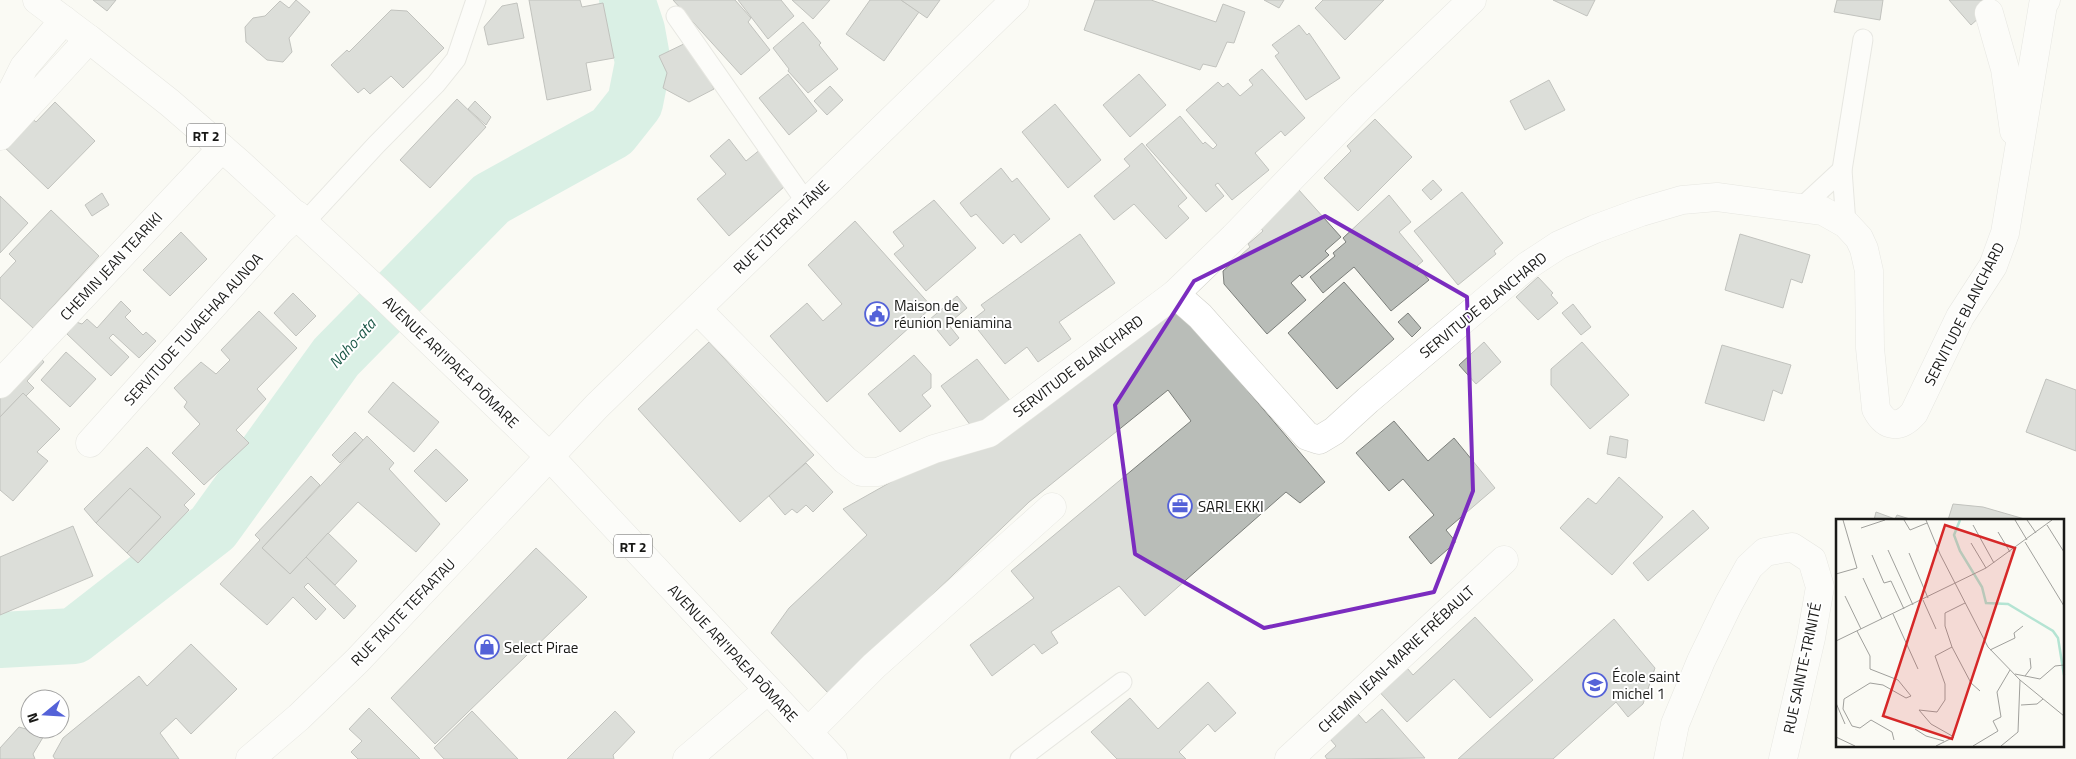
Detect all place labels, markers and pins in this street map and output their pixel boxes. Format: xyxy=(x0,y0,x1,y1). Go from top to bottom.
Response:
place label: Maison de réunion Peniamina xyxy=(894,294,1012,334)
public building icon: Maison de réunion Peniamina xyxy=(864,301,890,327)
office icon: SARL EKKI xyxy=(1167,493,1193,519)
place label: SARL EKKI xyxy=(1198,495,1264,518)
shop icon: Select Pirae xyxy=(474,634,500,660)
place label: Select Pirae xyxy=(504,636,578,659)
place label: École saint michel 1 xyxy=(1612,665,1681,705)
school or university icon: École saint michel 1 xyxy=(1582,672,1608,698)

